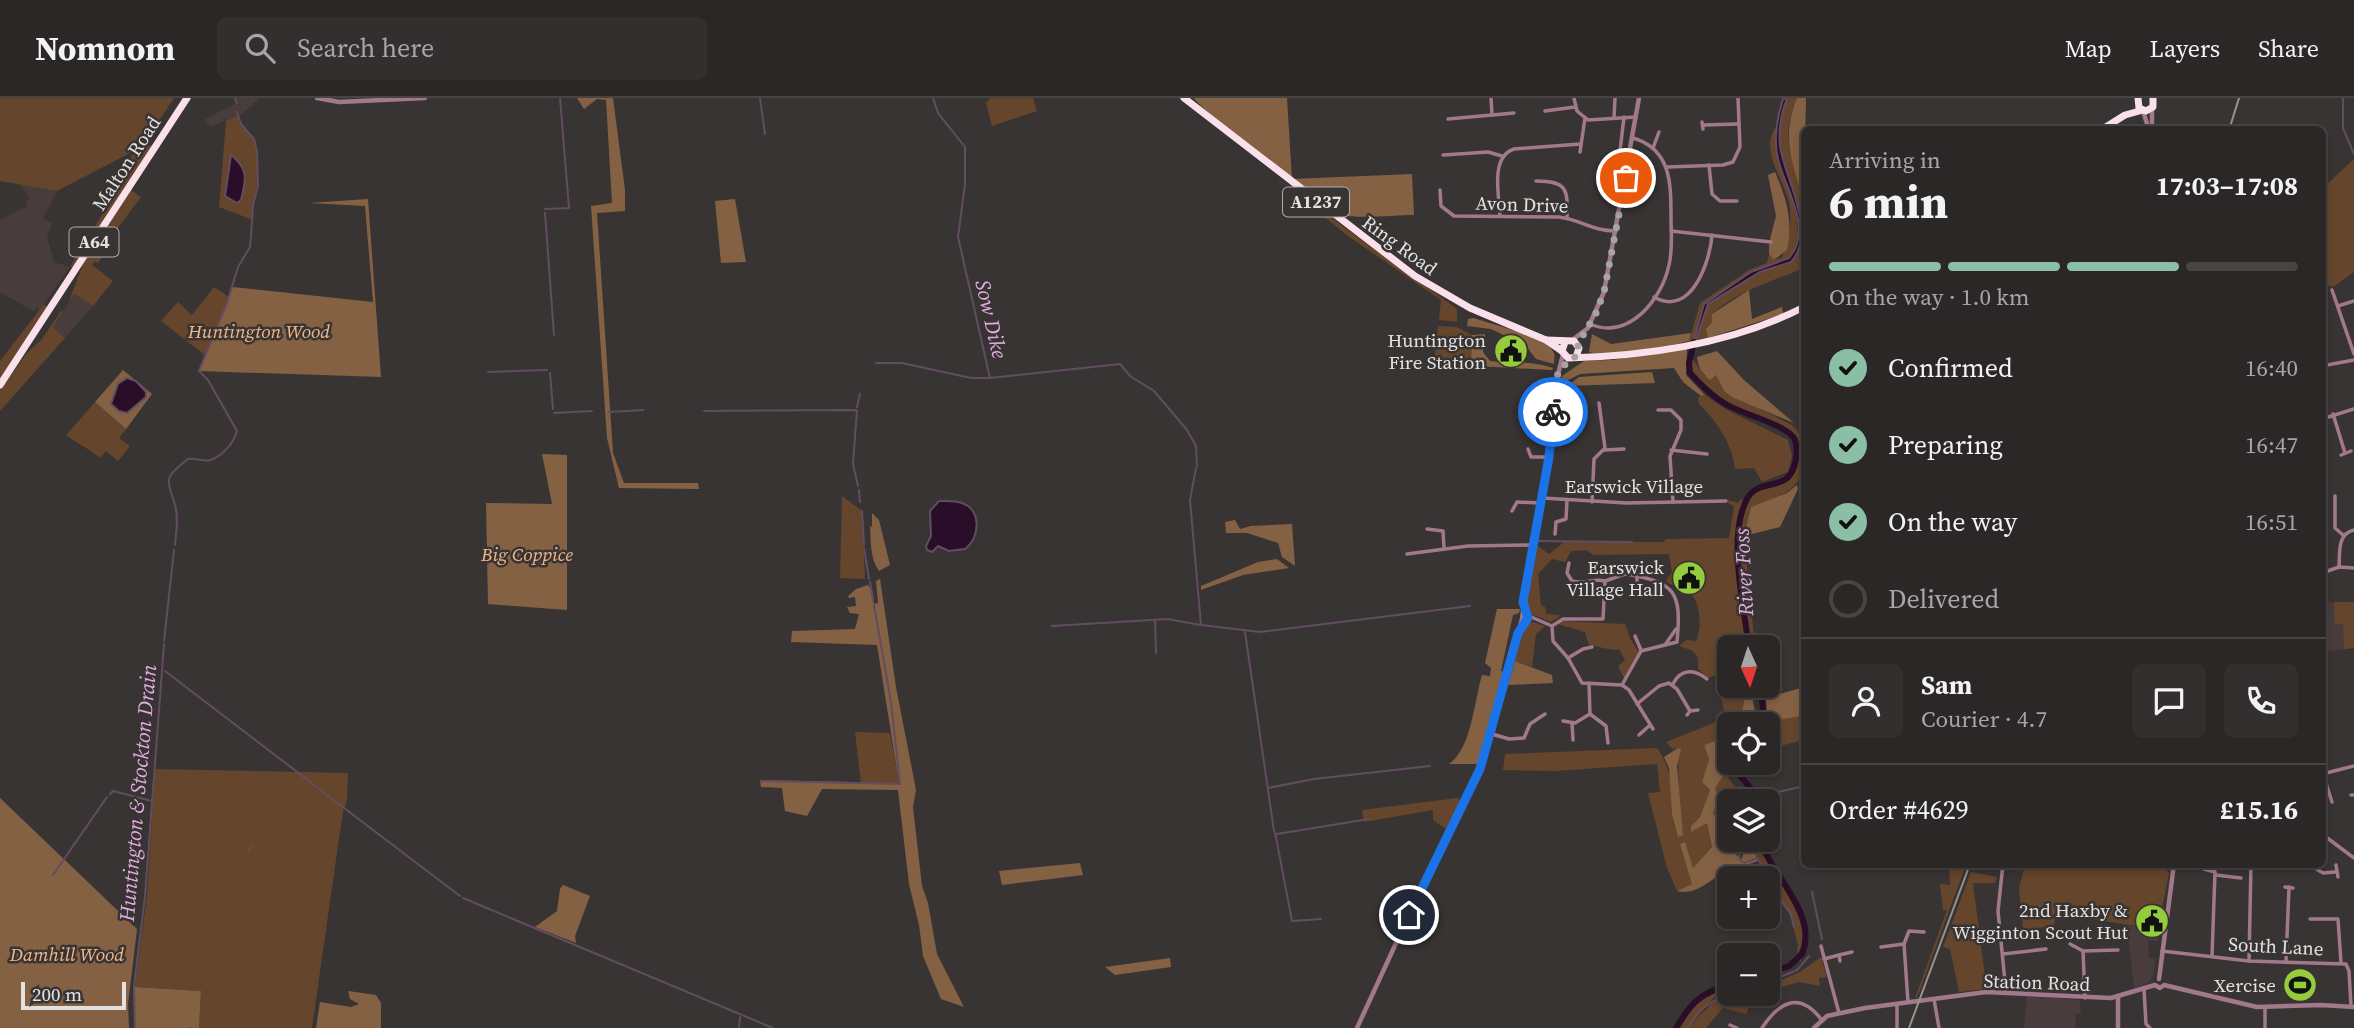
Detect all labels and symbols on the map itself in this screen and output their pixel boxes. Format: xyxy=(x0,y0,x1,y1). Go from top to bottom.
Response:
street label: Malton Road xyxy=(86,111,166,215)
pin xyxy=(1596,148,1656,208)
road number: A1237 xyxy=(1283,188,1349,217)
street label: Avon Drive xyxy=(1475,189,1569,219)
street label: Ring Road xyxy=(1357,209,1443,281)
road number: A64 xyxy=(70,228,119,257)
water label: Sow Dike xyxy=(968,277,1015,362)
park label: Huntington Wood xyxy=(187,318,330,344)
place label: Huntington Fire Station xyxy=(1388,327,1486,375)
public building icon: Huntington Fire Station xyxy=(1492,332,1530,370)
courier xyxy=(1518,377,1588,447)
street label: Earswick Village xyxy=(1565,473,1703,499)
water label: River Foss xyxy=(1727,527,1760,618)
park label: Big Coppice xyxy=(480,541,573,567)
place label: Earswick Village Hall xyxy=(1566,554,1665,602)
public building icon: Earswick Village Hall xyxy=(1670,559,1708,597)
north arrow xyxy=(1717,635,1780,698)
water label: Huntington & Stockton Drain xyxy=(112,663,163,924)
pin xyxy=(1379,885,1439,945)
place label: 2nd Haxby & Wigginton Scout Hut xyxy=(1953,897,2129,945)
public building icon: 2nd Haxby & Wigginton Scout Hut xyxy=(2133,902,2171,940)
street label: South Lane xyxy=(2228,931,2324,961)
park label: Damhill Wood xyxy=(9,941,124,967)
sports icon: Xercise xyxy=(2281,966,2319,1004)
street label: Station Road xyxy=(1983,967,2091,997)
place label: Xercise xyxy=(2214,972,2276,998)
scale bar xyxy=(21,979,126,1011)

